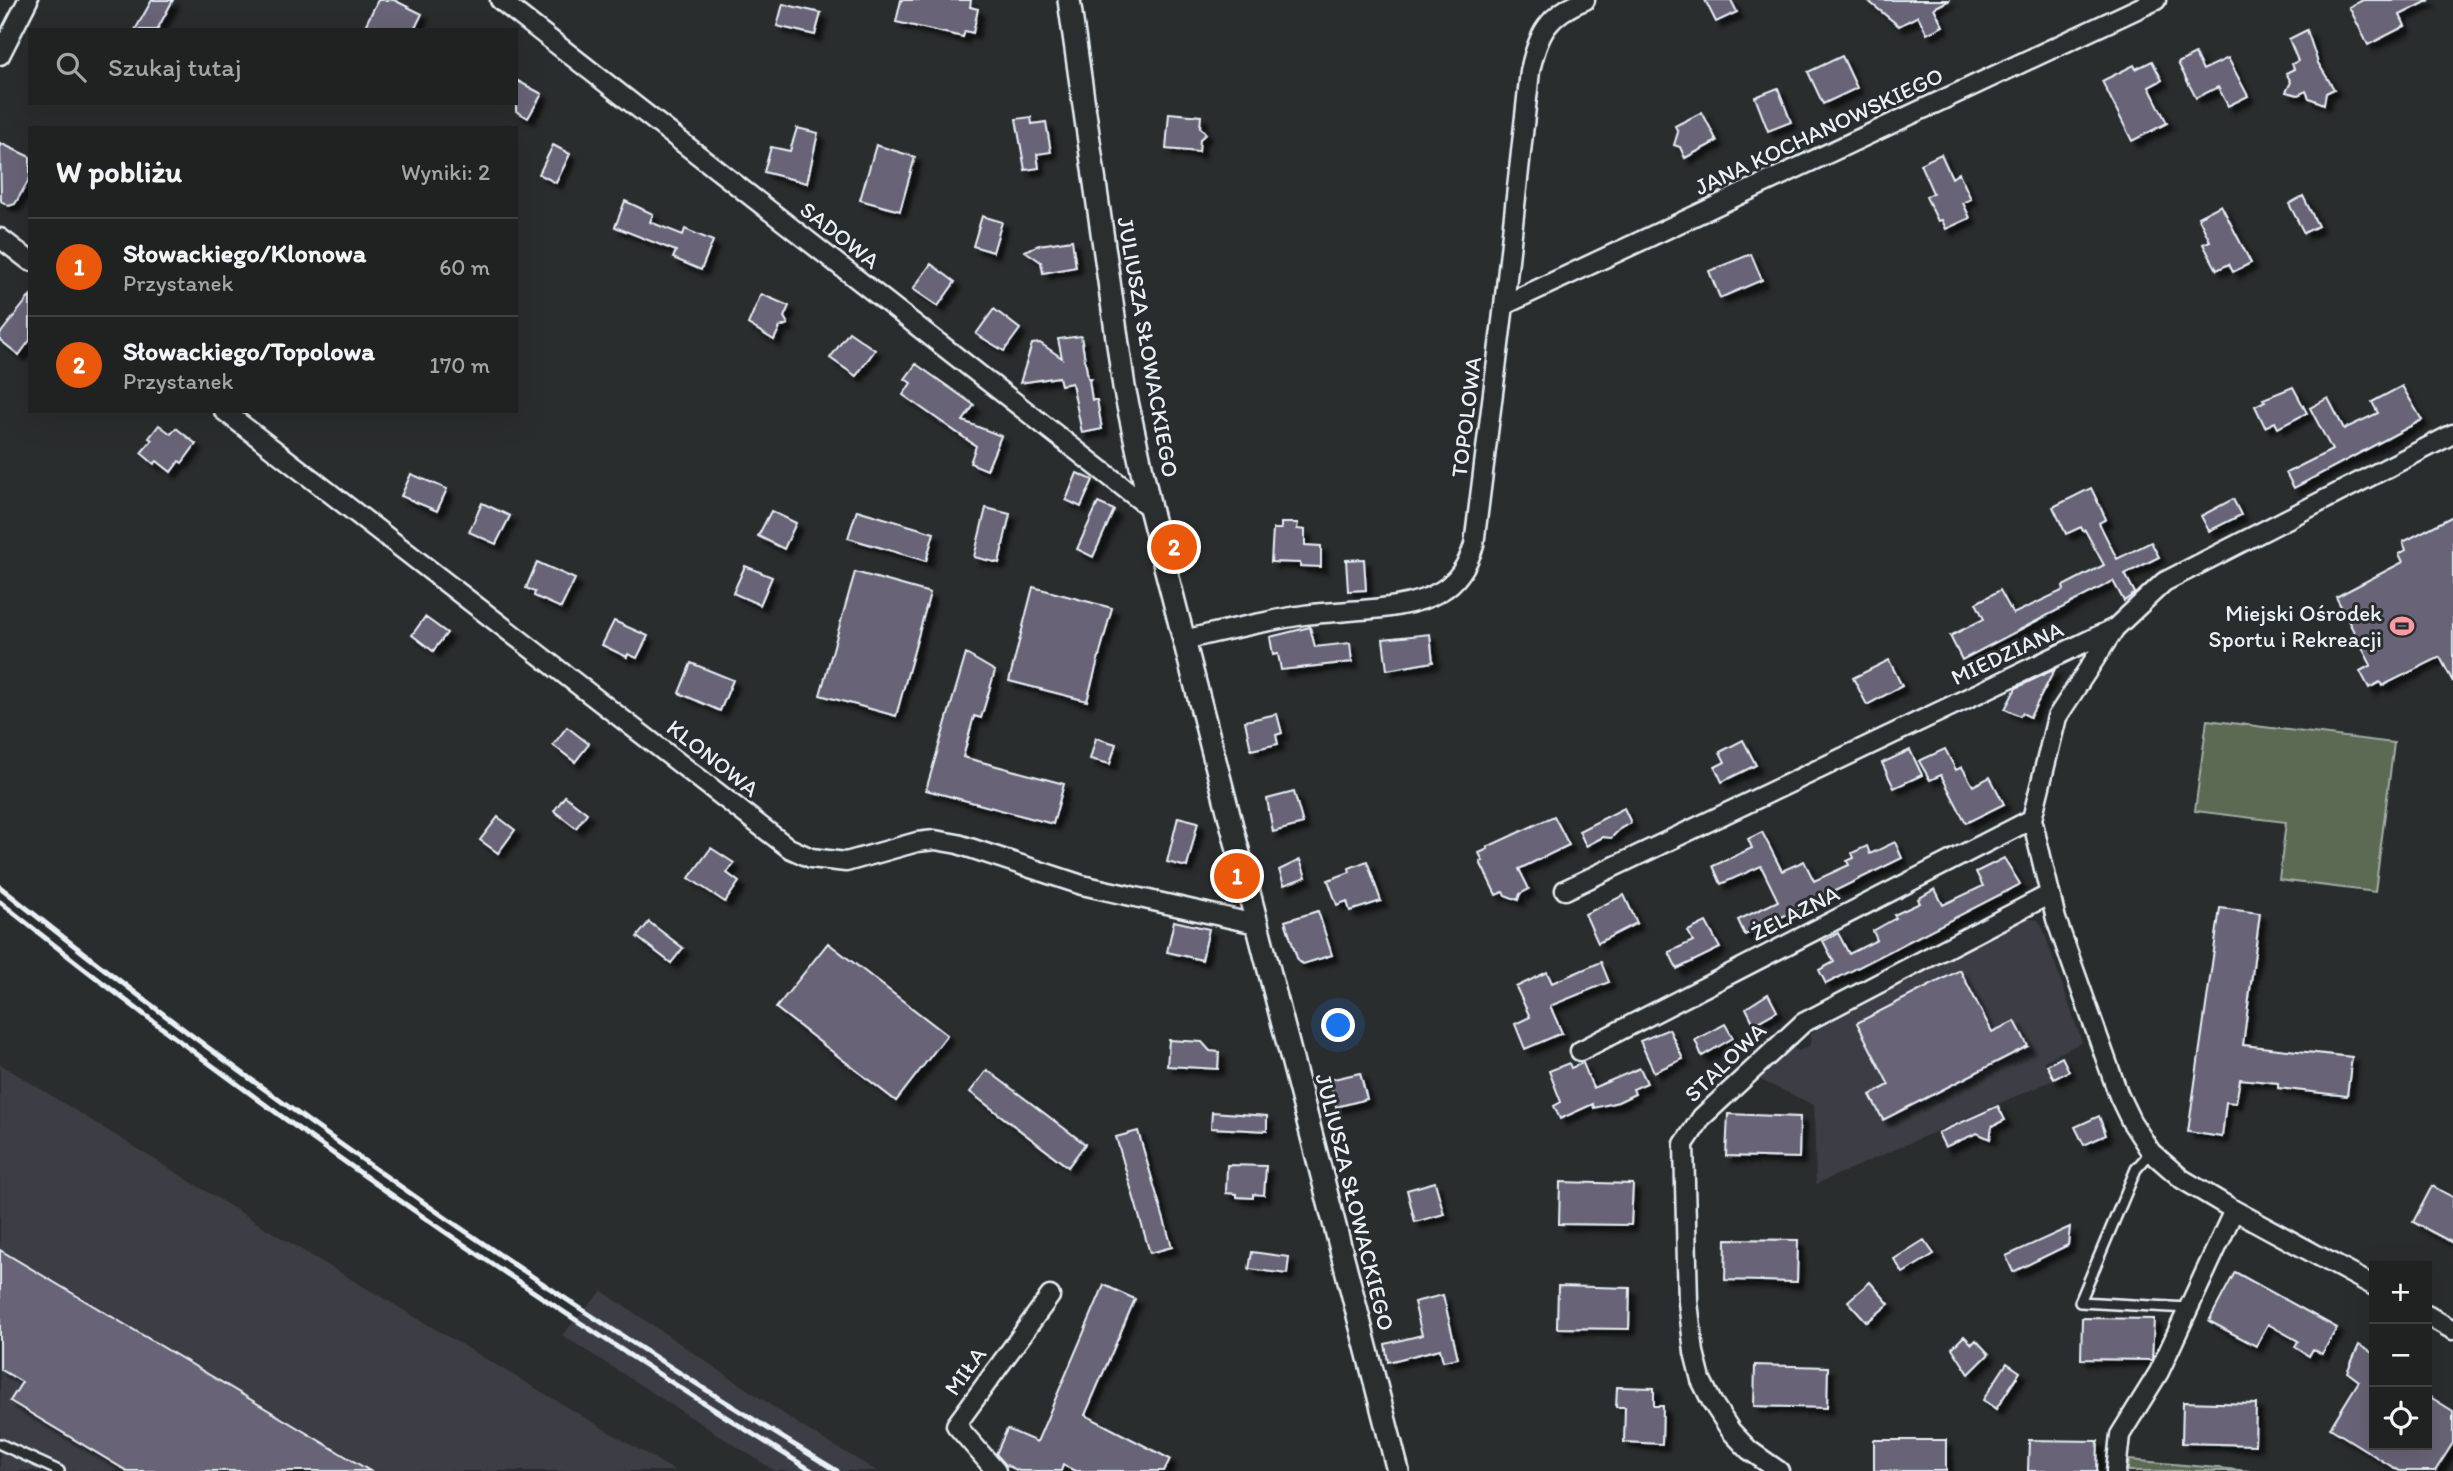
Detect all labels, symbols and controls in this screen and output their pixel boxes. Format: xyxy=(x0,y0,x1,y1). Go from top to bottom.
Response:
search box xyxy=(28,28,518,105)
icon: search xyxy=(52,48,90,86)
text: Szukaj tutaj xyxy=(108,51,241,83)
street label: JANA KOCHANOWSKIEGO xyxy=(1690,61,1948,201)
text: W pobliżu xyxy=(56,153,182,190)
text: Wyniki: 2 xyxy=(401,158,490,186)
street label: SADOWA xyxy=(795,195,886,275)
street label: JULIUSZA SŁOWACKIEGO xyxy=(1111,214,1185,480)
text: Słowackiego/Klonowa xyxy=(123,237,366,269)
text: 1 xyxy=(74,253,84,281)
text: 60 m xyxy=(439,253,490,281)
text: Przystanek xyxy=(123,269,233,297)
text: Słowackiego/Topolowa xyxy=(123,335,375,367)
text: 2 xyxy=(73,351,85,379)
text: 170 m xyxy=(429,351,490,379)
street label: TOPOLOWA xyxy=(1445,355,1487,479)
text: Przystanek xyxy=(123,367,233,395)
pin: 2 xyxy=(1151,521,1197,573)
place label: Miejski Ośrodek Sportu i Rekreacji xyxy=(2209,599,2382,653)
sports icon: Miejski Ośrodek Sportu i Rekreacji xyxy=(2388,612,2416,640)
street label: MIEDZIANA xyxy=(1946,615,2068,691)
street label: KLONOWA xyxy=(661,713,765,803)
pin: 1 xyxy=(1214,850,1260,902)
street label: ŻELAZNA xyxy=(1746,879,1844,947)
your location xyxy=(1321,1008,1355,1042)
street label: STALOWA xyxy=(1678,1016,1772,1108)
street label: JULIUSZA SŁOWACKIEGO xyxy=(1309,1070,1401,1334)
map controls xyxy=(2369,1261,2432,1450)
button: + xyxy=(2369,1261,2432,1324)
button: − xyxy=(2369,1324,2432,1387)
street label: MIŁA xyxy=(938,1341,992,1401)
button: locate xyxy=(2369,1387,2432,1450)

